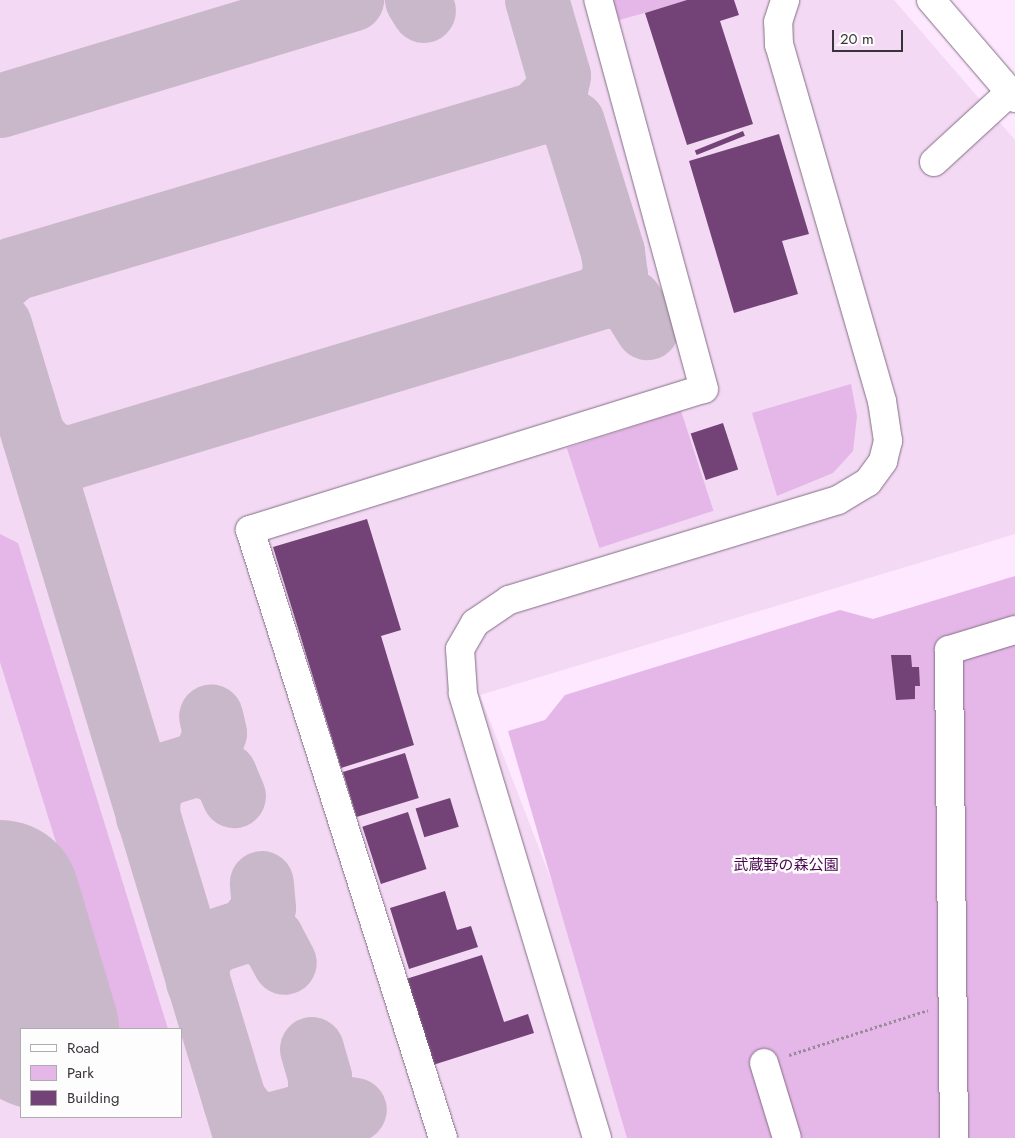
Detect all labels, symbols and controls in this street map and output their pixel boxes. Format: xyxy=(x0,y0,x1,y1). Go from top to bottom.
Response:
scale bar xyxy=(835,20,906,52)
text: 20 m xyxy=(840,28,874,50)
park label: 武蔵野の森公園 xyxy=(734,857,838,875)
legend xyxy=(20,1028,182,1118)
text: Road xyxy=(67,1037,99,1059)
text: Park xyxy=(67,1062,94,1084)
text: Building xyxy=(67,1087,119,1109)

